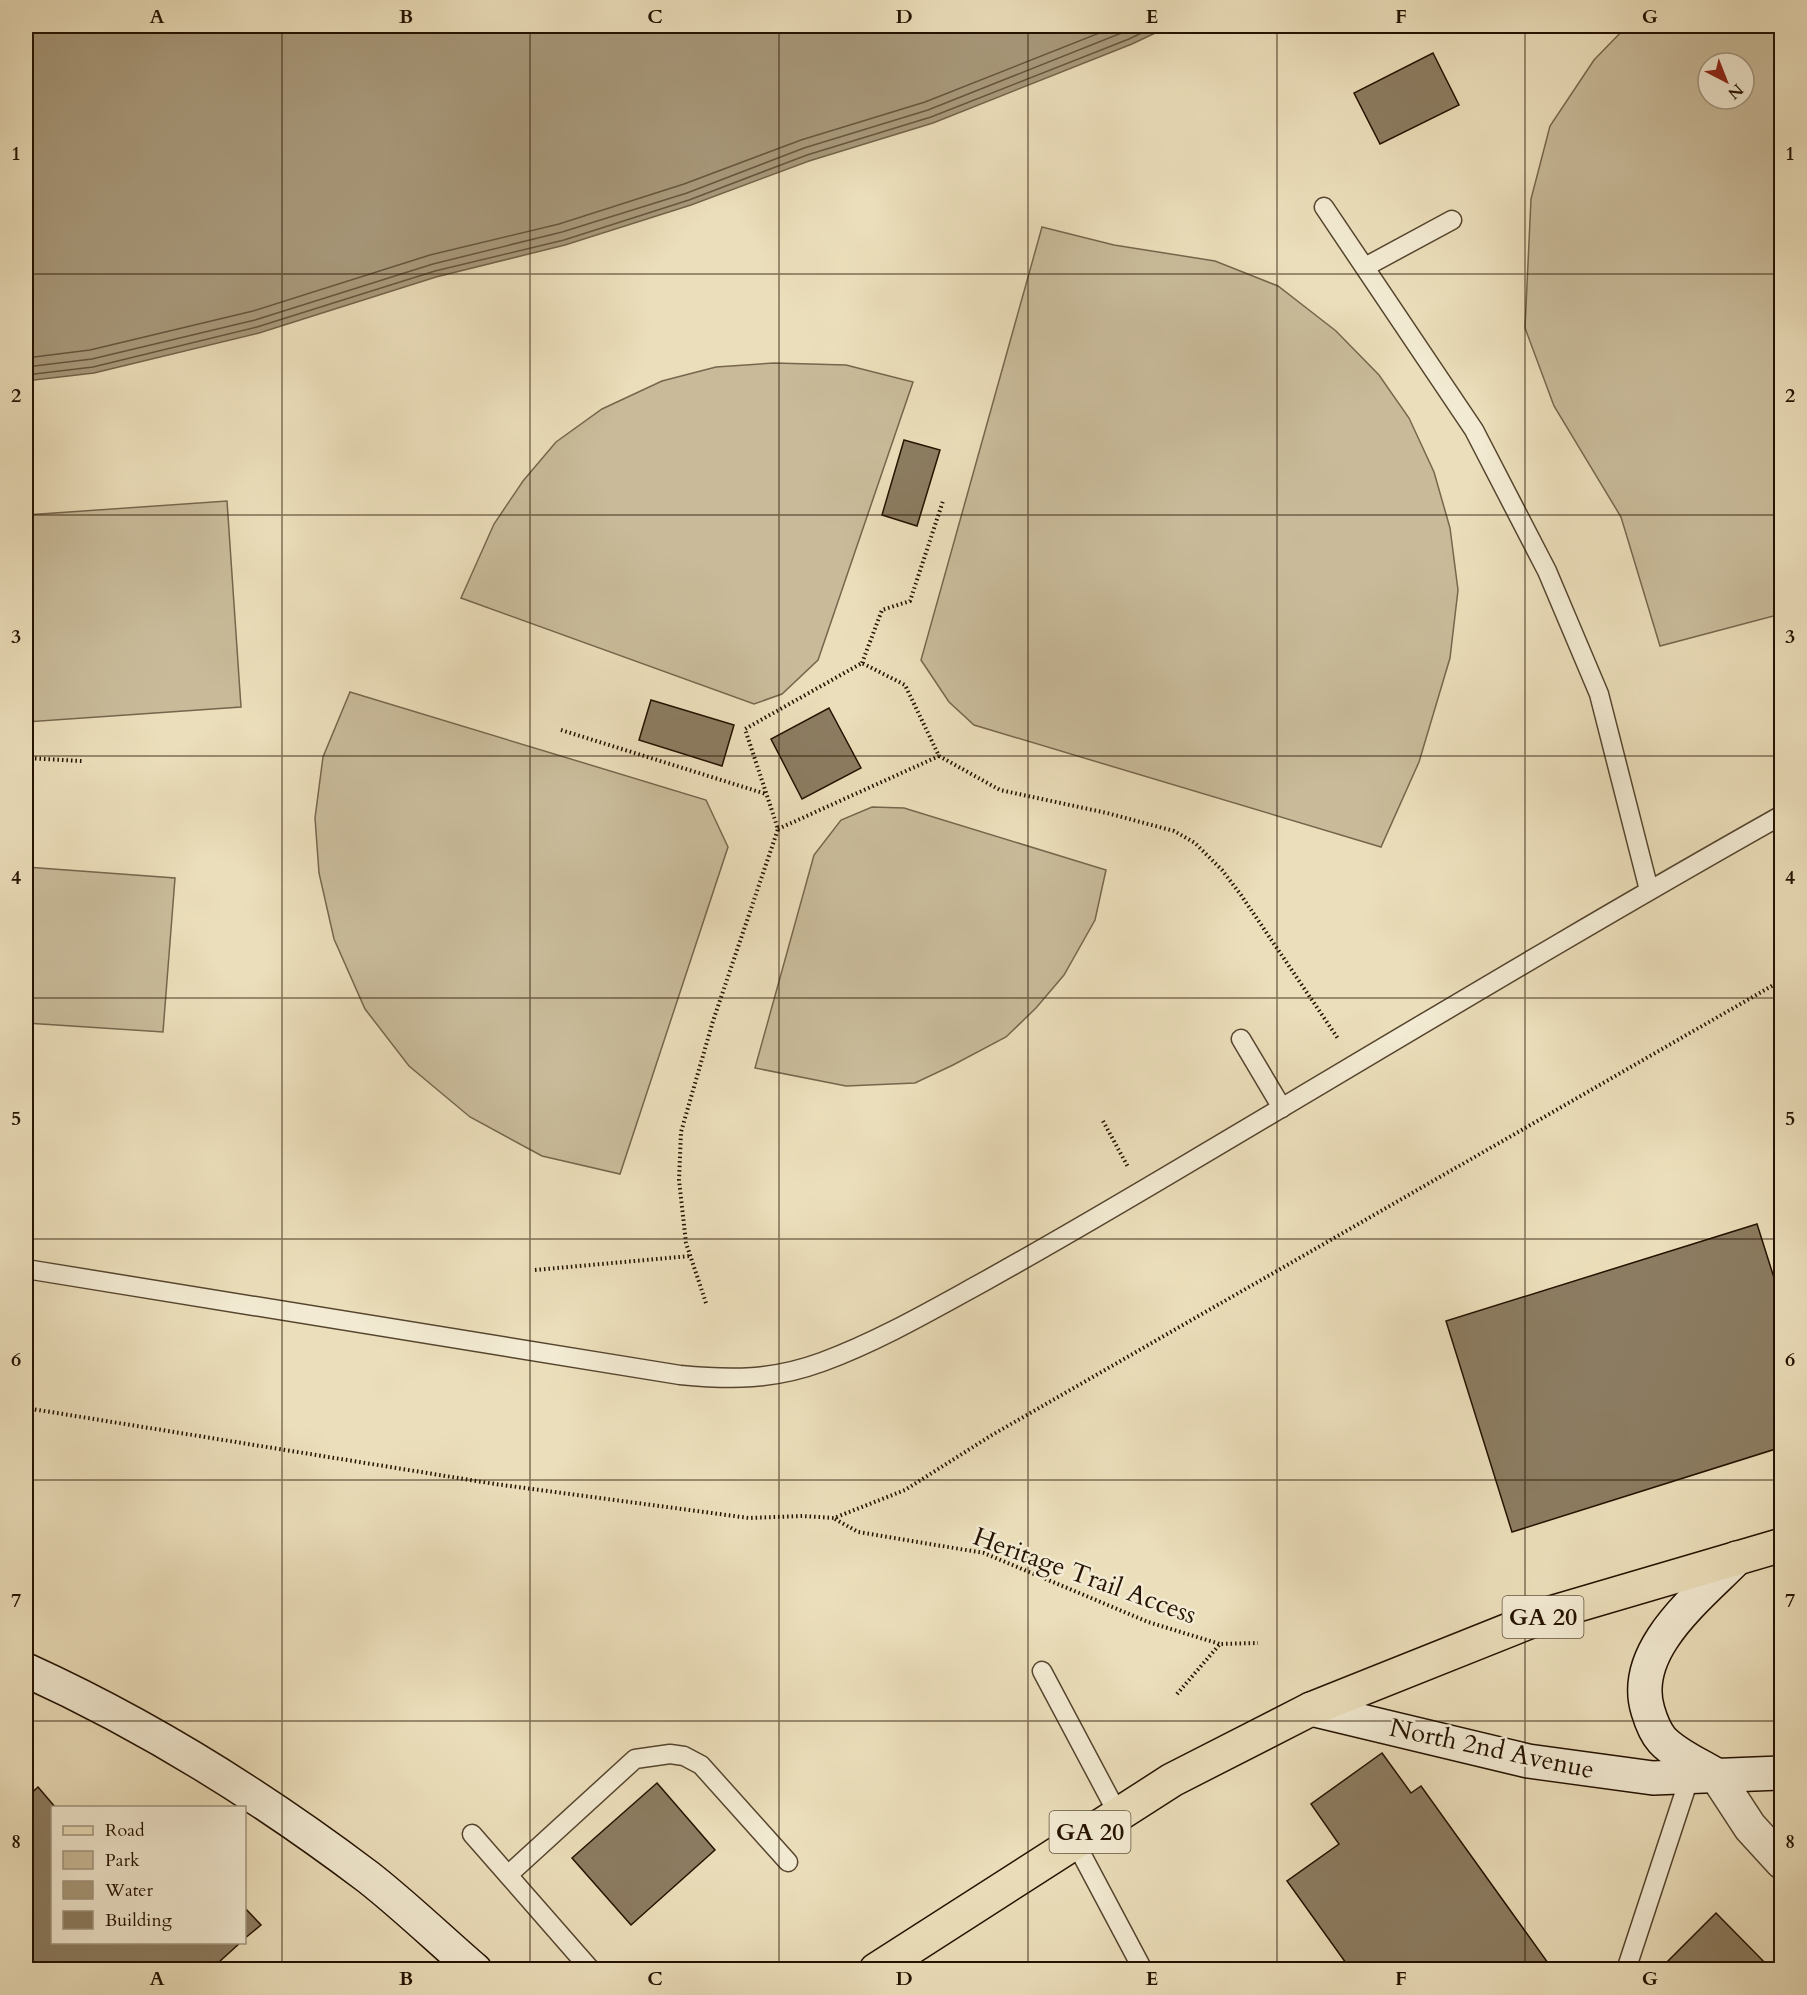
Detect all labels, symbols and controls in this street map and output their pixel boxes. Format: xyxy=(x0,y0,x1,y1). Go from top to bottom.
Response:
text: A xyxy=(149,3,165,30)
text: B xyxy=(399,3,413,30)
text: C xyxy=(647,3,663,30)
text: D xyxy=(895,3,913,30)
text: E xyxy=(1146,3,1158,30)
text: F xyxy=(1395,3,1407,30)
text: G xyxy=(1642,3,1658,30)
north arrow xyxy=(1696,51,1756,111)
text: N xyxy=(1723,79,1748,104)
text: 1 xyxy=(11,140,21,167)
text: 1 xyxy=(1785,140,1795,167)
text: 2 xyxy=(11,382,21,409)
text: 2 xyxy=(1785,382,1795,409)
text: 3 xyxy=(11,623,21,650)
text: 3 xyxy=(1785,623,1795,650)
text: 4 xyxy=(11,864,21,891)
text: 4 xyxy=(1785,864,1795,891)
text: 5 xyxy=(11,1105,21,1132)
text: 5 xyxy=(1785,1105,1795,1132)
text: 6 xyxy=(11,1346,21,1373)
text: 6 xyxy=(1785,1346,1795,1373)
street label: Heritage Trail Access xyxy=(968,1519,1201,1632)
text: 7 xyxy=(11,1587,21,1614)
text: 7 xyxy=(1785,1587,1795,1614)
road number: GA 20 xyxy=(1502,1596,1584,1638)
street label: North 2nd Avenue xyxy=(1386,1710,1597,1787)
legend xyxy=(51,1806,246,1944)
road number: GA 20 xyxy=(1050,1811,1130,1853)
text: Road xyxy=(105,1818,145,1843)
text: 8 xyxy=(11,1828,21,1855)
text: 8 xyxy=(1785,1828,1795,1855)
text: Park xyxy=(105,1848,140,1873)
text: Water xyxy=(104,1878,154,1903)
text: Building xyxy=(105,1908,173,1933)
text: A xyxy=(149,1965,165,1992)
text: B xyxy=(399,1965,413,1992)
text: C xyxy=(647,1965,663,1992)
text: D xyxy=(895,1965,913,1992)
text: E xyxy=(1146,1965,1158,1992)
text: F xyxy=(1395,1965,1407,1992)
text: G xyxy=(1642,1965,1658,1992)

